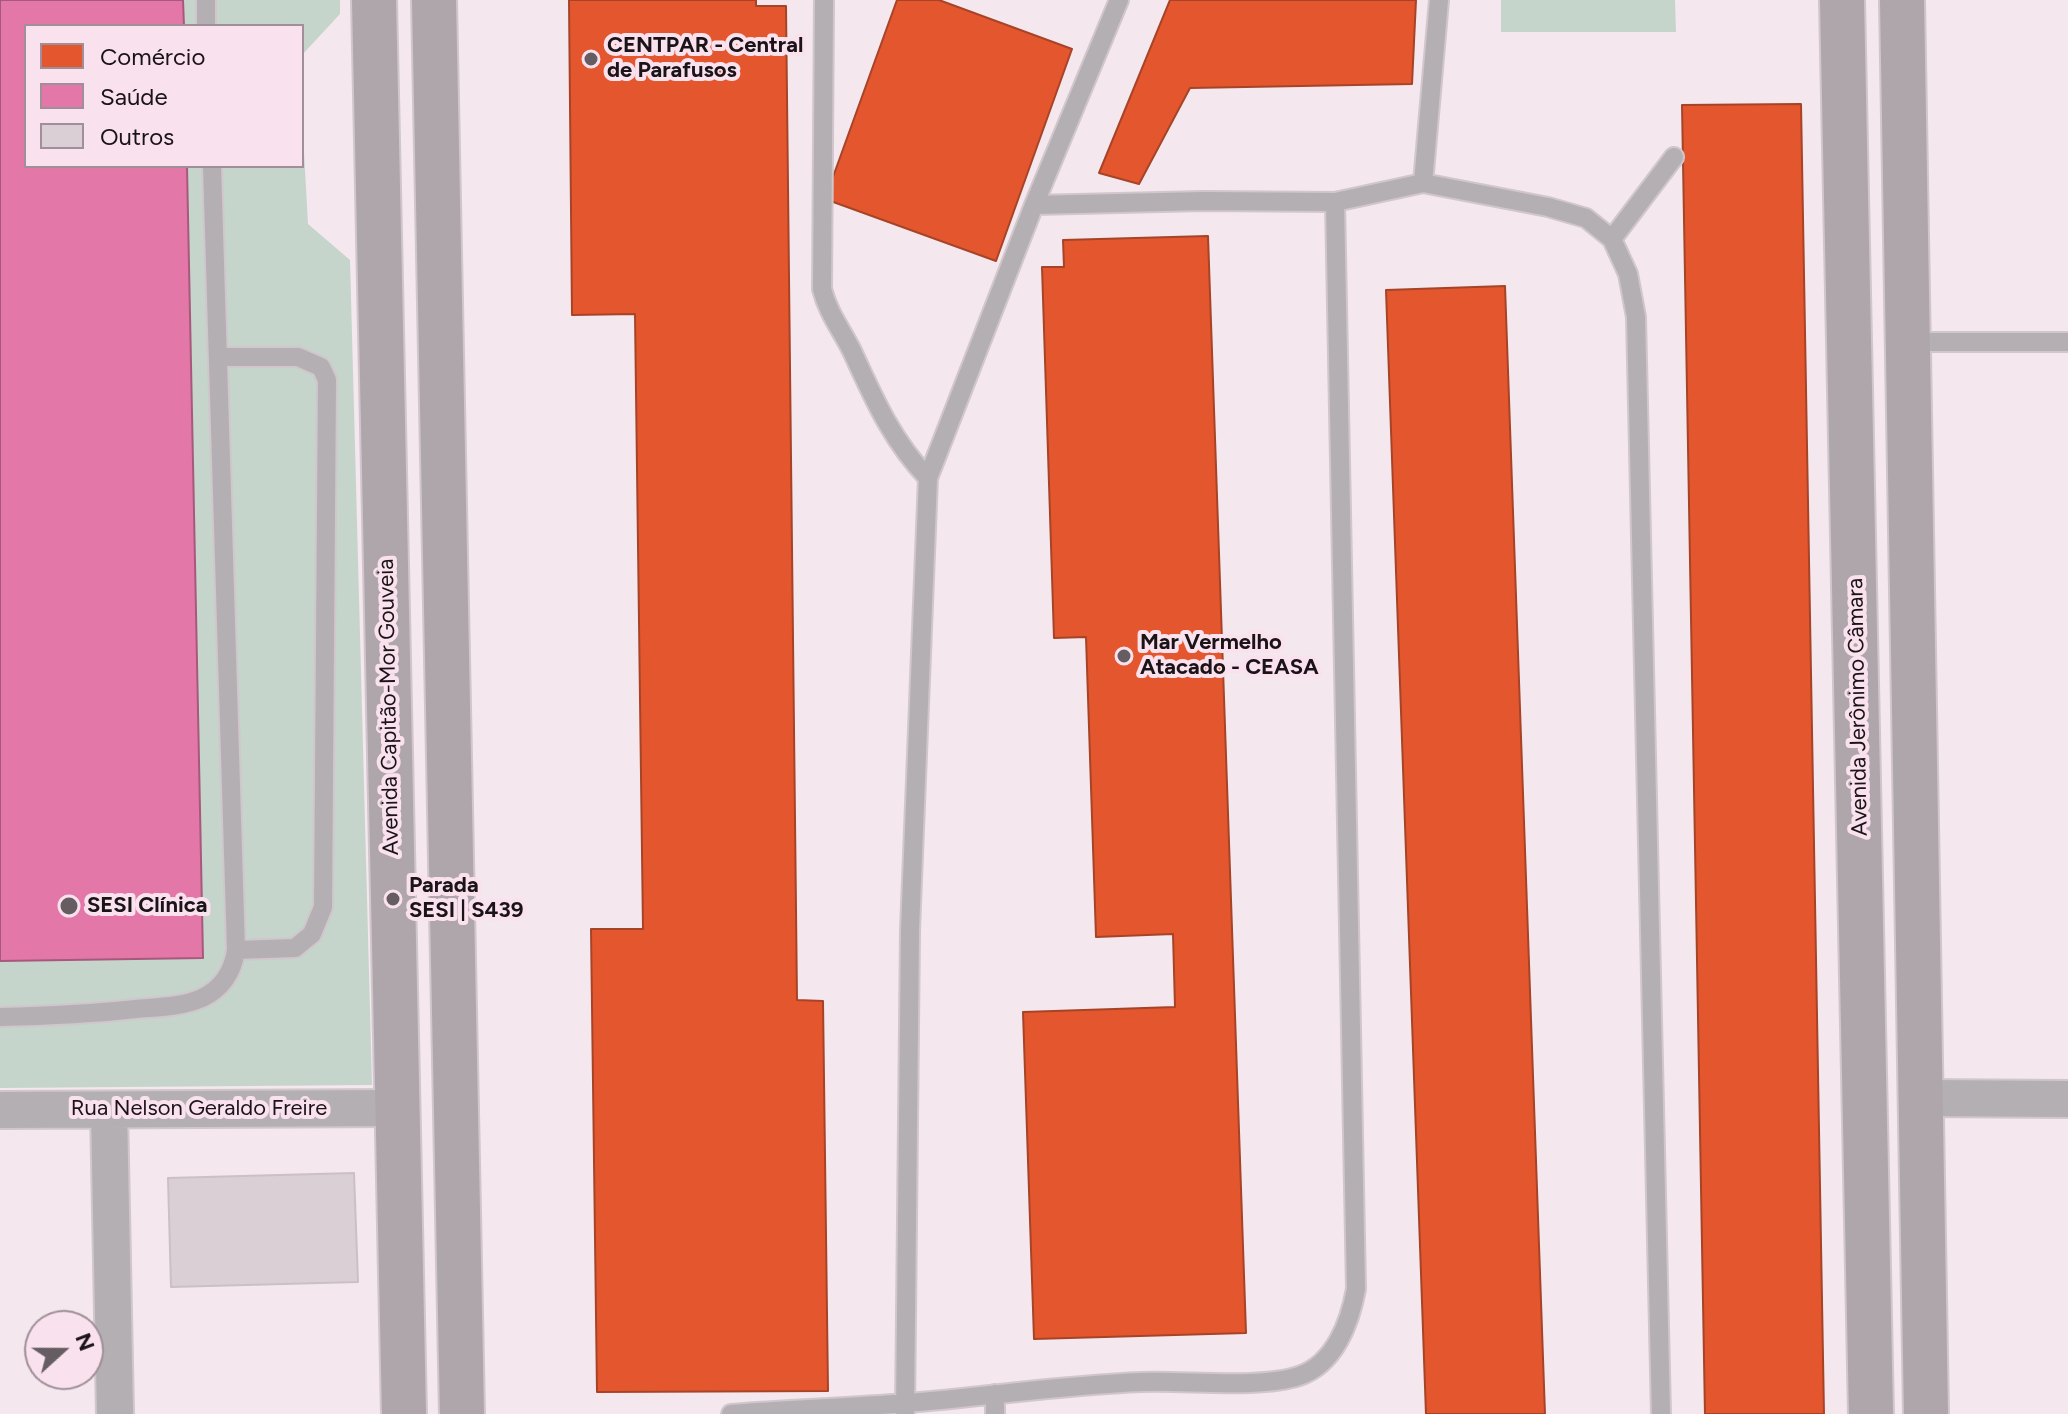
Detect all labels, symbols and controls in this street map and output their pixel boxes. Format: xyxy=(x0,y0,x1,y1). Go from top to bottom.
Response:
legend xyxy=(24,24,304,168)
place label: CENTPAR - Central de Parafusos xyxy=(607,33,803,84)
text: Comércio xyxy=(100,42,205,71)
marker: CENTPAR - Central de Parafusos xyxy=(582,50,600,68)
text: Saúde xyxy=(100,82,168,111)
text: Outros xyxy=(100,122,174,151)
street label: Avenida Capitão-Mor Gouveia xyxy=(373,558,405,856)
street label: Avenida Jerônimo Câmara xyxy=(1843,578,1873,836)
place label: Mar Vermelho Atacado - CEASA xyxy=(1140,630,1319,682)
marker: Mar Vermelho Atacado - CEASA xyxy=(1115,647,1133,665)
place label: Parada SESI | S439 xyxy=(409,873,523,924)
marker: Parada SESI | S439 xyxy=(384,890,402,908)
place label: SESI Clínica xyxy=(87,893,207,919)
marker: SESI Clínica xyxy=(58,895,80,917)
street label: Rua Nelson Geraldo Freire xyxy=(71,1096,327,1122)
north arrow xyxy=(24,1310,104,1390)
text: N xyxy=(69,1329,101,1355)

